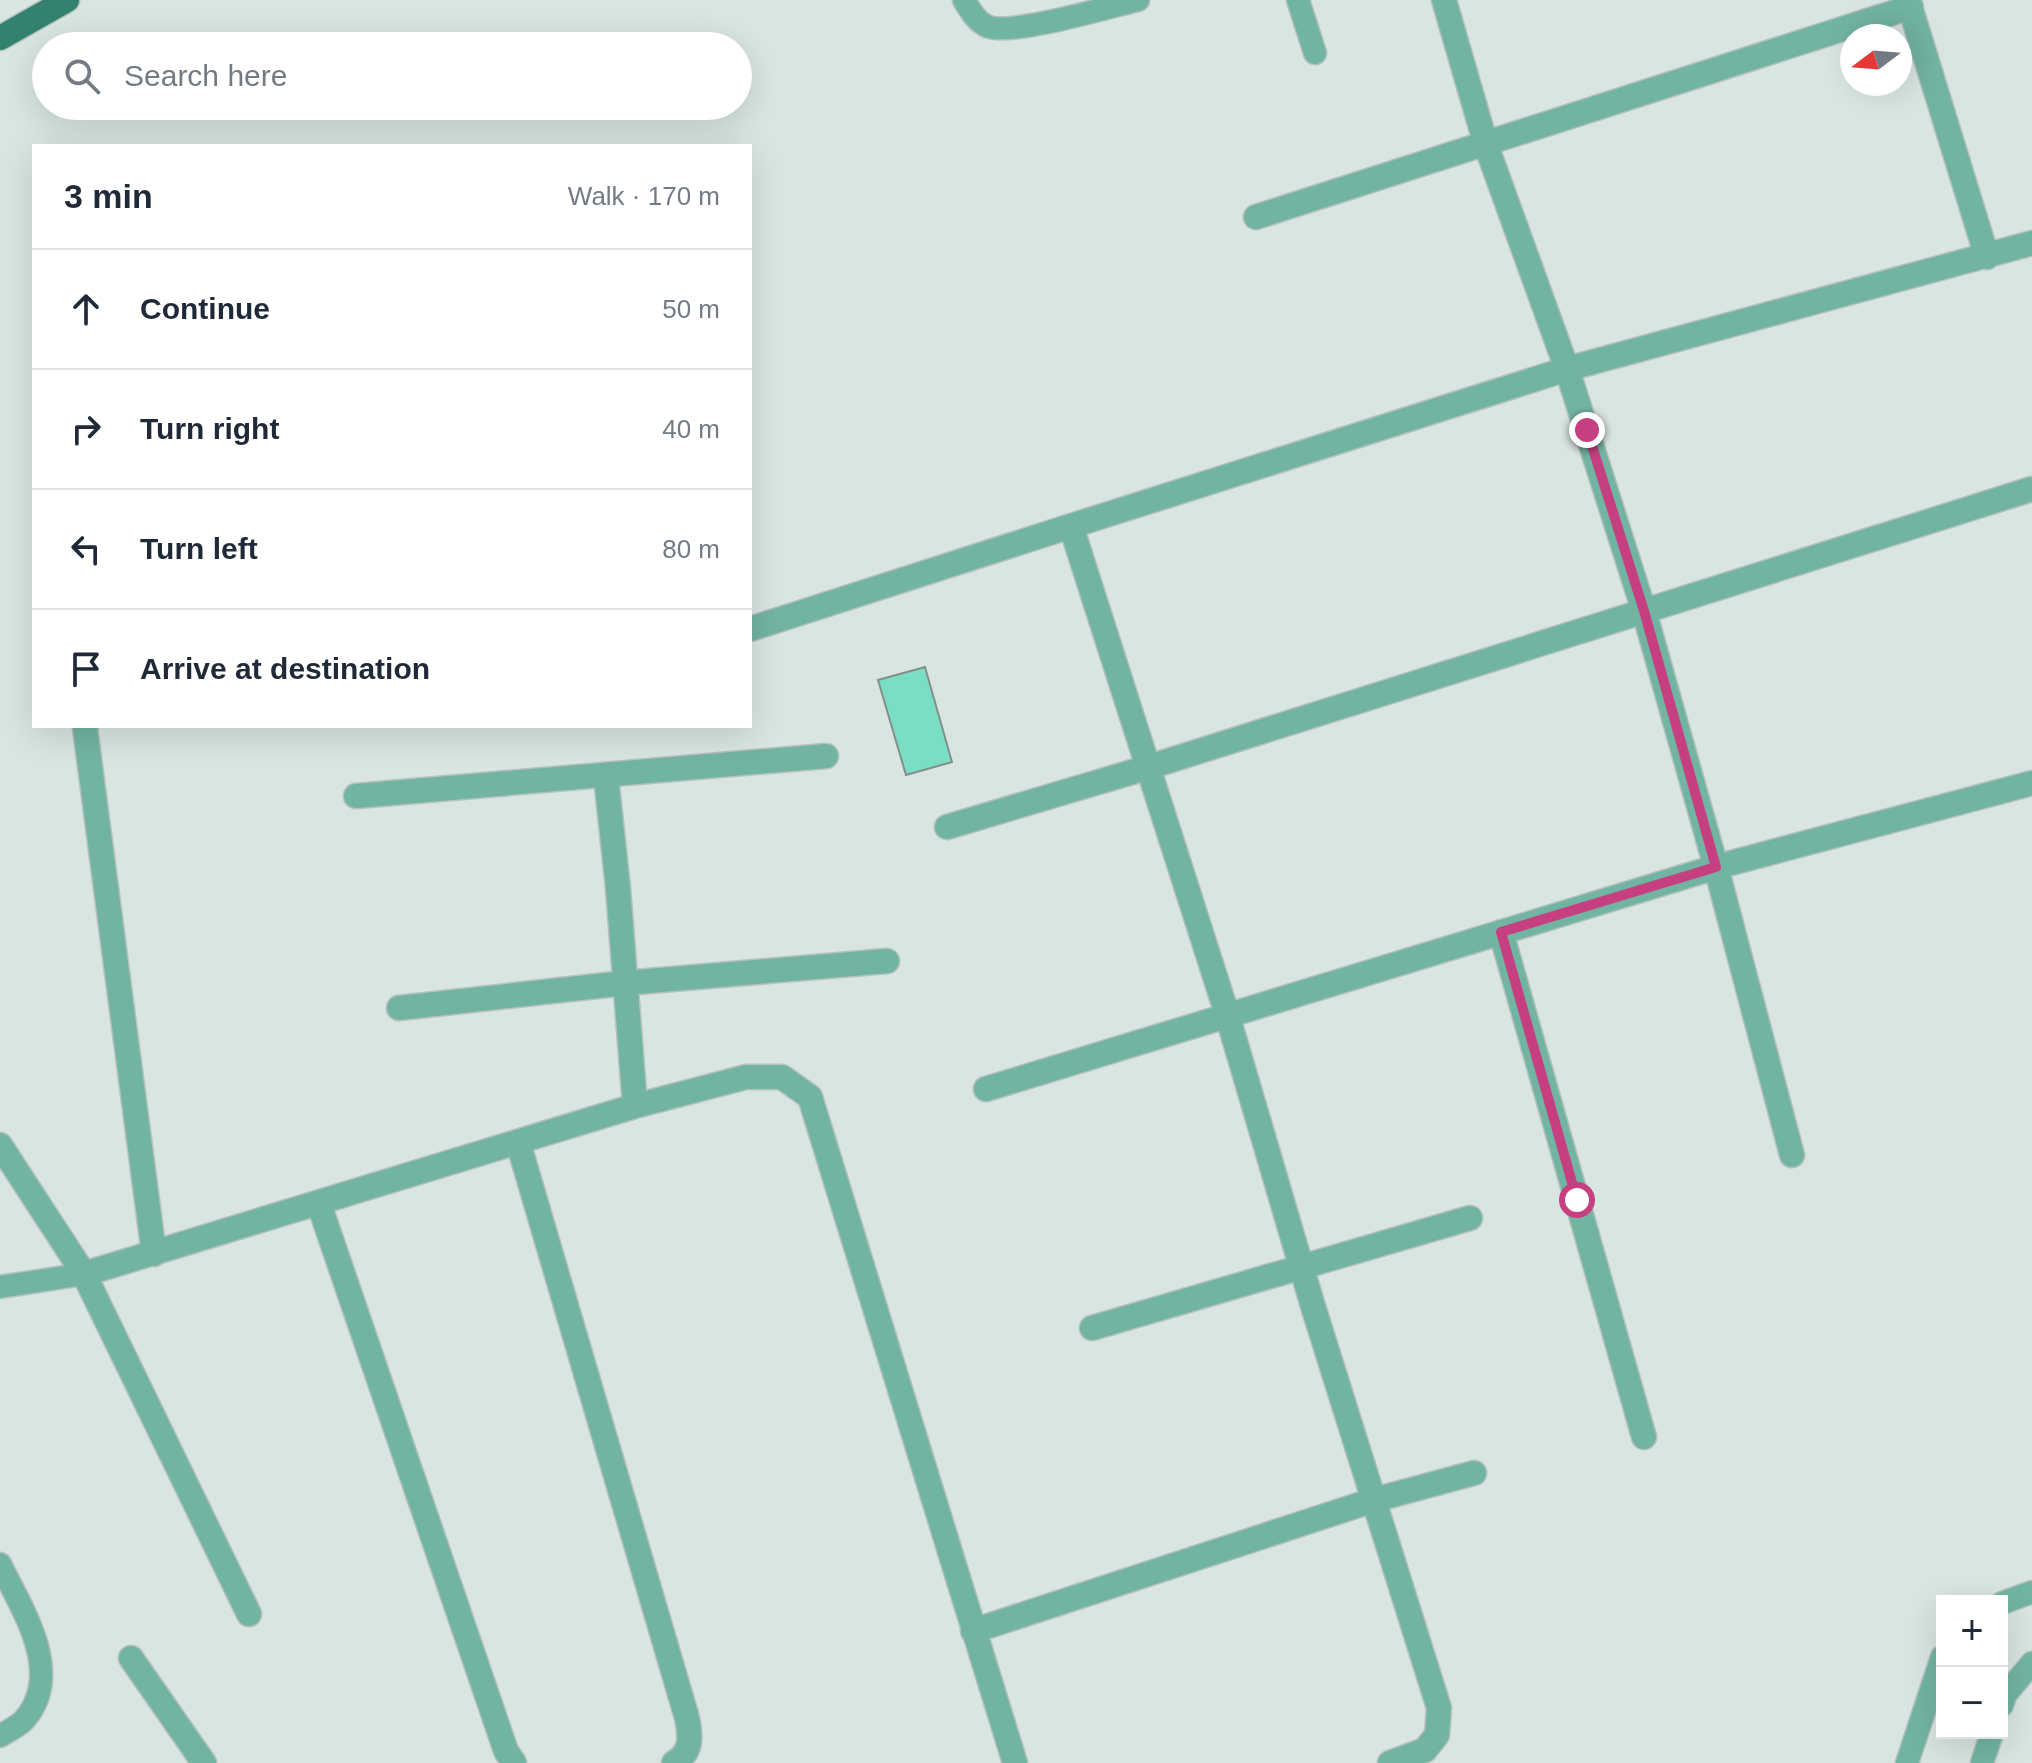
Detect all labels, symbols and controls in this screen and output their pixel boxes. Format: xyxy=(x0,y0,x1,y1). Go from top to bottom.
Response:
north arrow xyxy=(1840,24,1912,96)
search box xyxy=(32,32,752,120)
icon: search xyxy=(60,54,104,98)
text: Search here xyxy=(124,59,287,92)
text: 3 min xyxy=(64,177,153,215)
text: Walk · 170 m xyxy=(568,181,720,211)
icon: ahead xyxy=(64,287,108,331)
text: Continue xyxy=(140,292,270,325)
text: 50 m xyxy=(662,294,720,324)
icon: right xyxy=(64,407,108,451)
text: Turn right xyxy=(140,412,279,445)
route end xyxy=(1569,412,1605,448)
text: 40 m xyxy=(662,414,720,444)
icon: left xyxy=(64,527,108,571)
text: Turn left xyxy=(140,532,258,565)
text: 80 m xyxy=(662,534,720,564)
icon: arrive xyxy=(64,647,108,691)
text: Arrive at destination xyxy=(140,652,430,685)
route start xyxy=(1559,1182,1595,1218)
map controls xyxy=(1936,1595,2008,1739)
button: + xyxy=(1936,1595,2008,1667)
button: − xyxy=(1936,1667,2008,1739)

